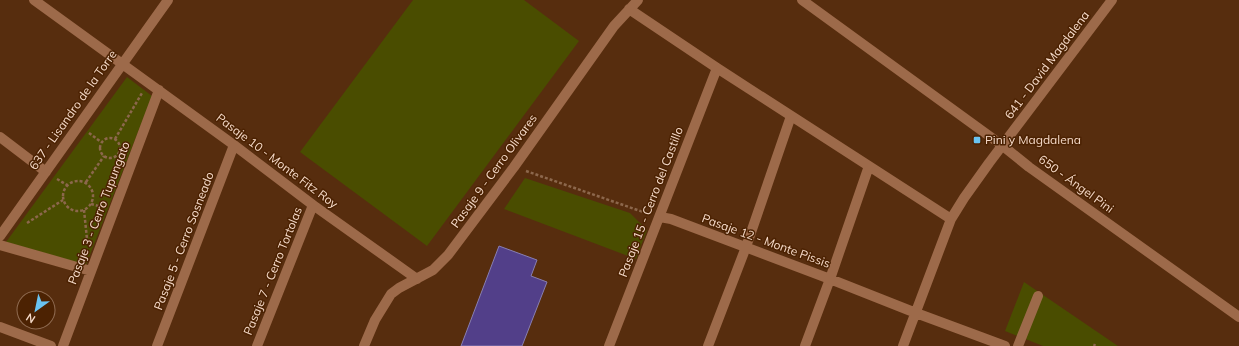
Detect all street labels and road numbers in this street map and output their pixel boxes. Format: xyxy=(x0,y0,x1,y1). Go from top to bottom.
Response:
street label: 641 - David Magdalena xyxy=(1001,8,1092,122)
street label: 637 - Lisandro de la Torre xyxy=(26,47,120,172)
street label: Pasaje 10 - Monte Fitz Roy xyxy=(213,110,342,212)
street label: Pasaje 9 - Cerro Olivares xyxy=(447,111,540,231)
street label: Pasaje 15 - Cerro del Castillo xyxy=(615,125,686,279)
street label: Pasaje 3 - Cerro Tupungato xyxy=(64,139,133,286)
street label: 650 - Ángel Pini xyxy=(1036,151,1117,216)
street label: Pasaje 5 - Cerro Sosneado xyxy=(150,169,217,312)
street label: Pasaje 7 - Cerro Tortolas xyxy=(240,205,305,337)
street label: Pasaje 12 - Monte Pissis xyxy=(700,210,832,271)

